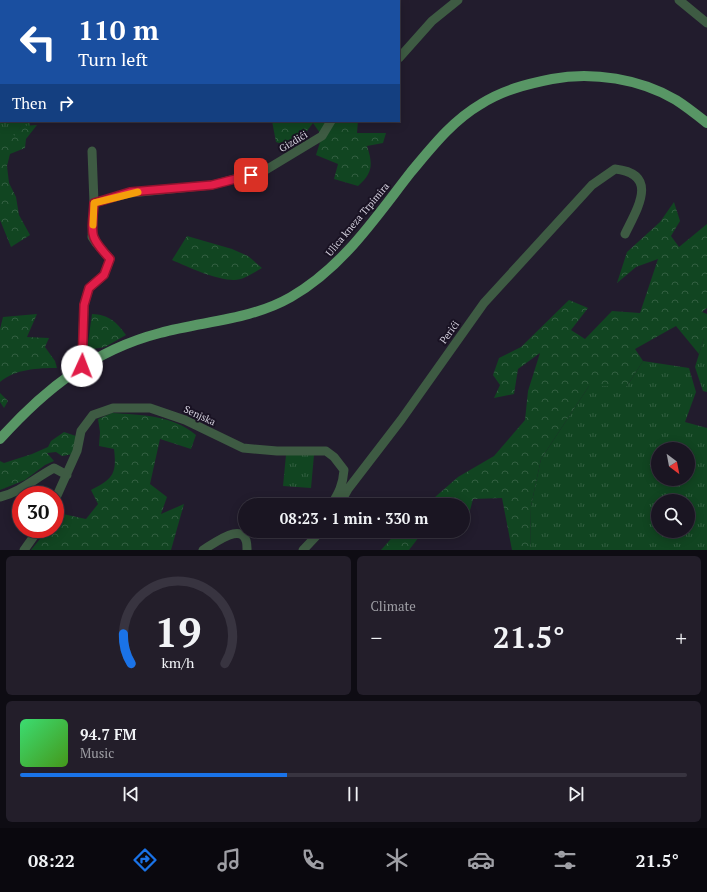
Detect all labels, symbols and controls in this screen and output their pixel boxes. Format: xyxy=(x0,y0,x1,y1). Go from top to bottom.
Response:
text: 110 m xyxy=(78,11,159,48)
icon: left xyxy=(12,16,64,68)
text: Turn left xyxy=(78,47,148,71)
icon: right xyxy=(55,92,77,114)
text: Then xyxy=(12,93,47,113)
street label: Gizdići xyxy=(277,128,310,155)
pin xyxy=(234,158,268,192)
icon: arrive xyxy=(240,164,262,186)
street label: Ulica kneza Trpimira xyxy=(323,180,392,259)
street label: Perići xyxy=(437,318,462,346)
position arrow xyxy=(61,345,103,387)
street label: Senjska xyxy=(182,402,218,428)
north arrow xyxy=(651,442,695,486)
map controls xyxy=(651,442,695,538)
speed limit sign: 30 xyxy=(12,486,64,538)
button: search xyxy=(651,494,695,538)
text: 08:23 · 1 min · 330 m xyxy=(280,508,428,528)
text: Climate xyxy=(371,597,416,615)
text: 19 xyxy=(155,603,202,658)
text: 21.5° xyxy=(493,617,565,657)
text: − xyxy=(371,623,382,652)
text: + xyxy=(675,623,687,652)
text: km/h xyxy=(162,652,195,671)
text: 94.7 FM xyxy=(80,724,137,744)
text: Music xyxy=(80,744,114,762)
icon: previous xyxy=(120,783,142,805)
icon: pause xyxy=(342,783,364,805)
icon: next xyxy=(565,783,587,805)
icon: directions xyxy=(131,846,159,874)
icon: music xyxy=(215,846,243,874)
icon: phone xyxy=(299,846,327,874)
icon: climate xyxy=(383,846,411,874)
icon: car xyxy=(467,846,495,874)
icon: filters xyxy=(551,846,579,874)
text: 08:22 xyxy=(28,848,75,872)
text: 21.5° xyxy=(636,848,679,872)

